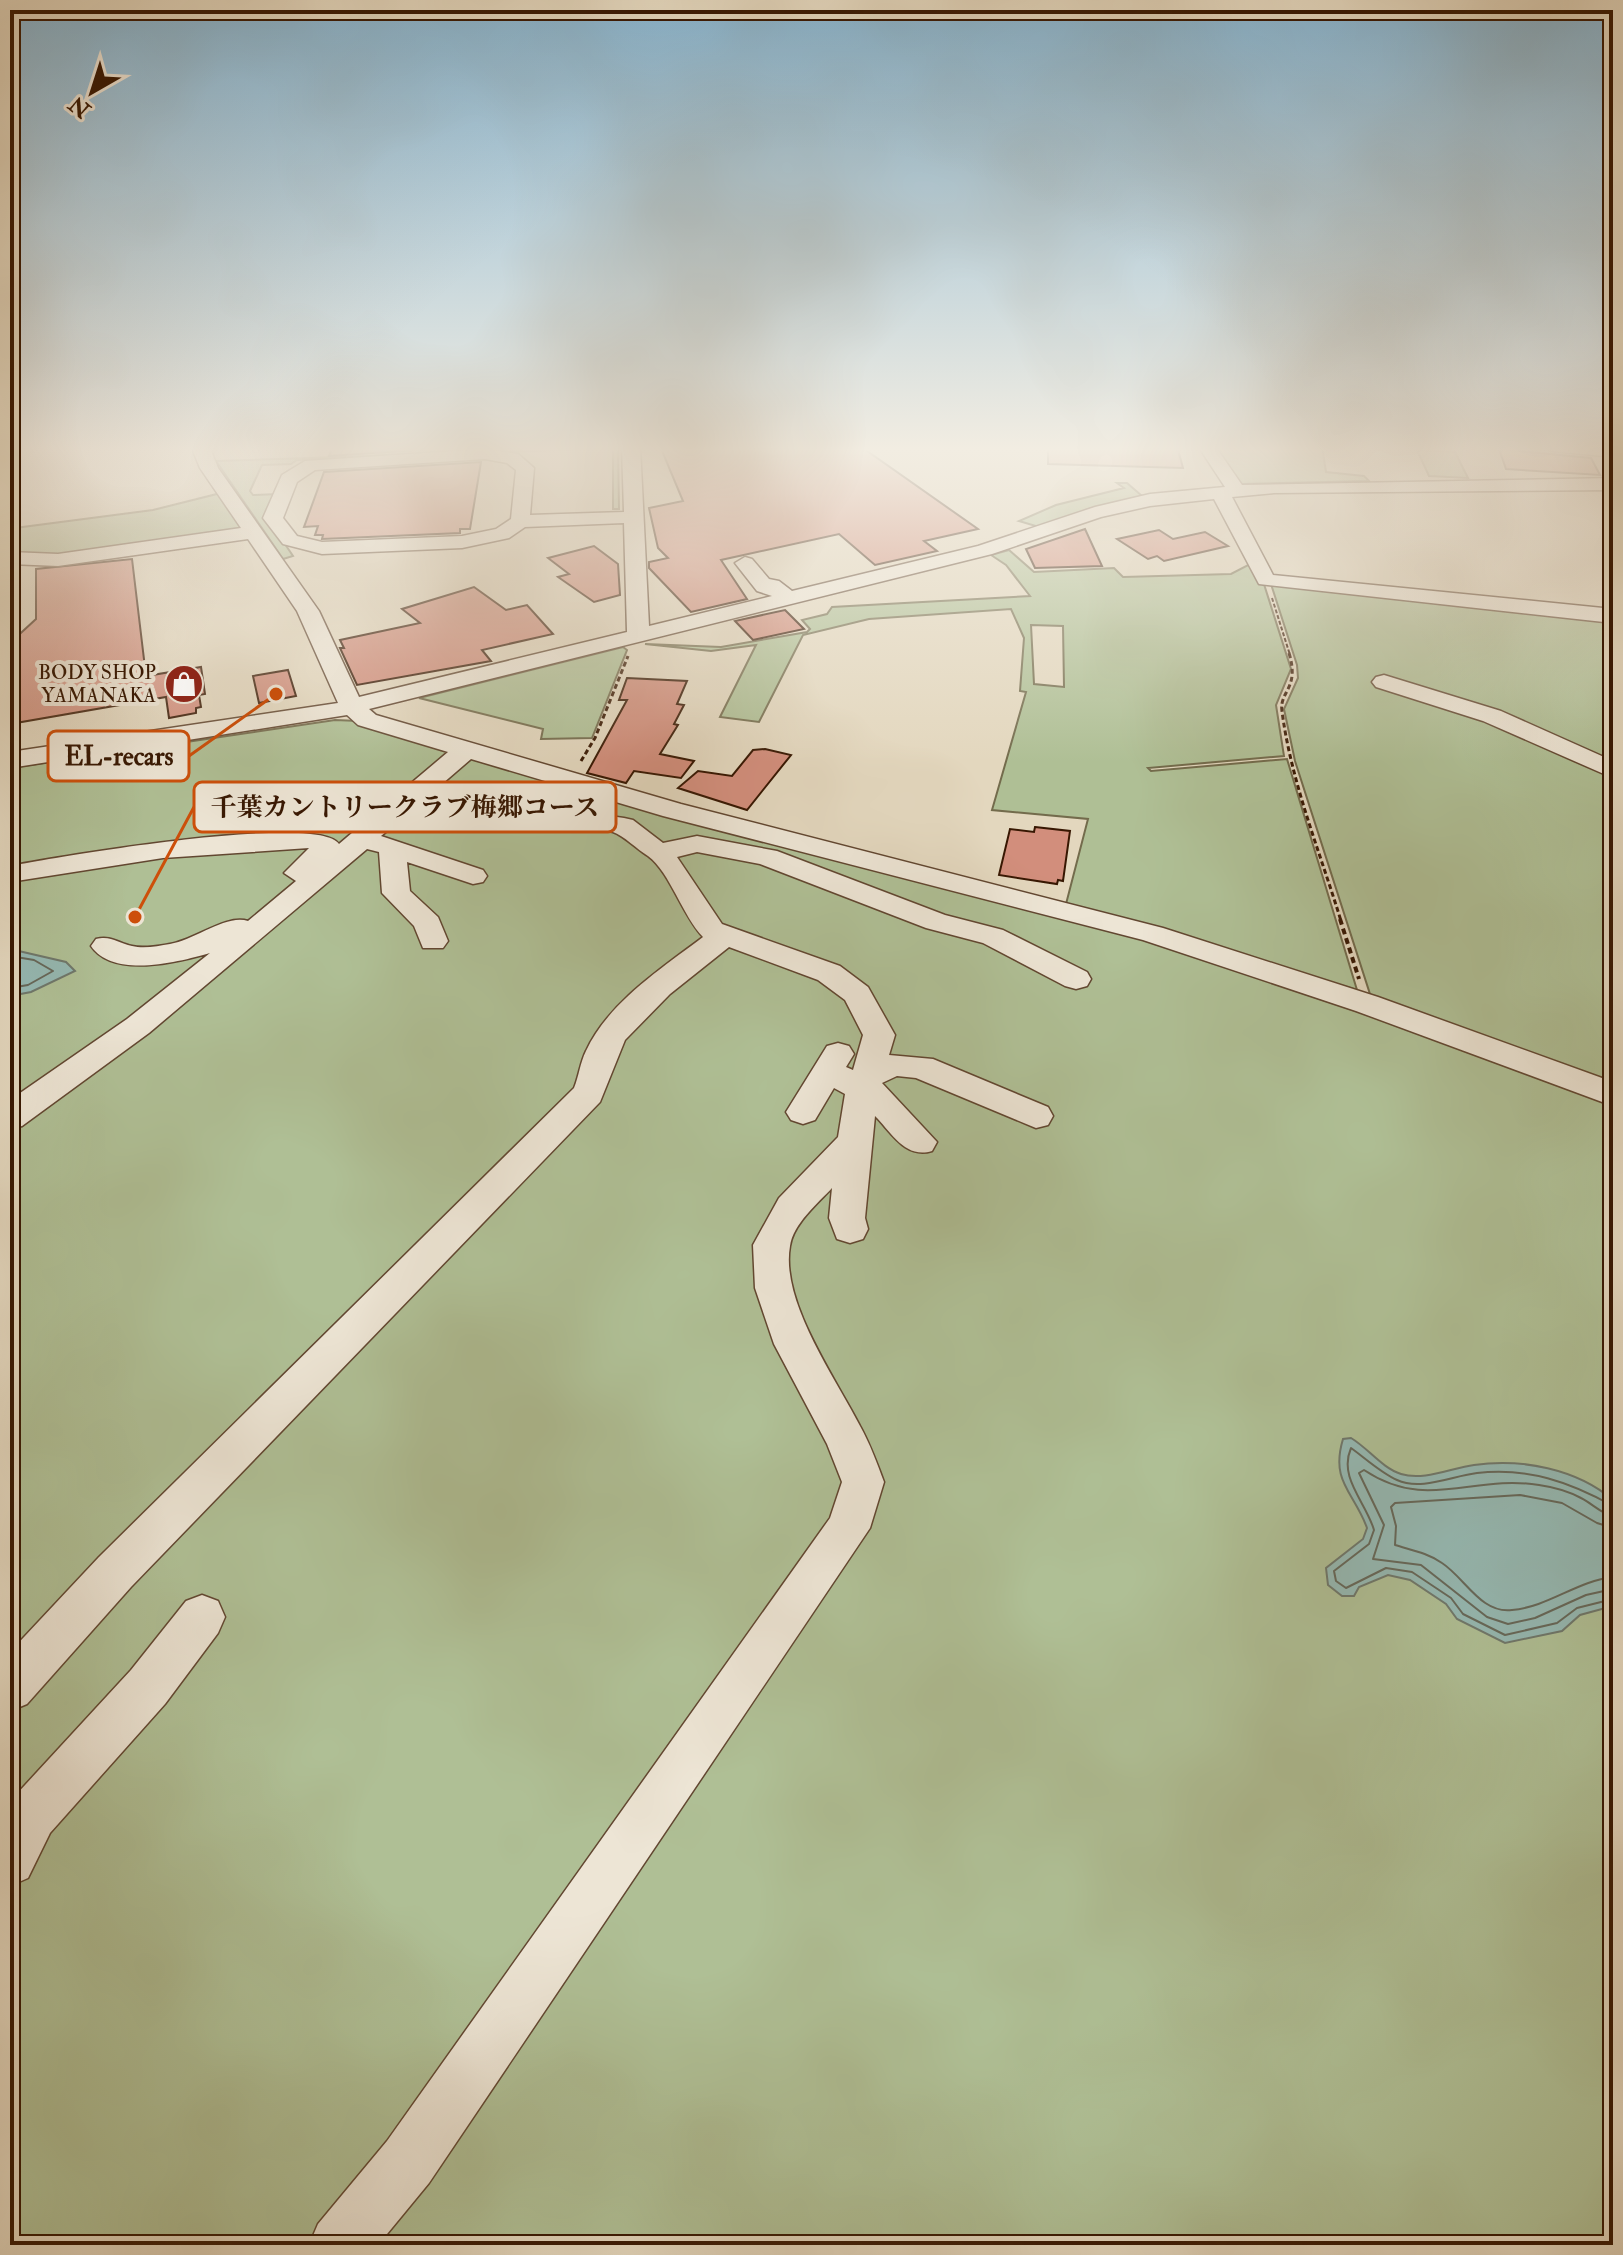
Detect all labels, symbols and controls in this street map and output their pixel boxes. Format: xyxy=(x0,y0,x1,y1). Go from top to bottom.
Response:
north arrow xyxy=(52,52,132,132)
text: N xyxy=(63,89,97,124)
place label: BODY SHOP YAMANAKA xyxy=(38,660,156,708)
shop icon: BODY SHOP YAMANAKA xyxy=(163,663,205,705)
callout: EL-recars xyxy=(48,731,189,781)
text: EL-recars xyxy=(65,741,173,773)
callout: 千葉カントリークラブ梅郷コース xyxy=(194,782,616,832)
text: 千葉カントリークラブ梅郷コース xyxy=(211,792,599,824)

